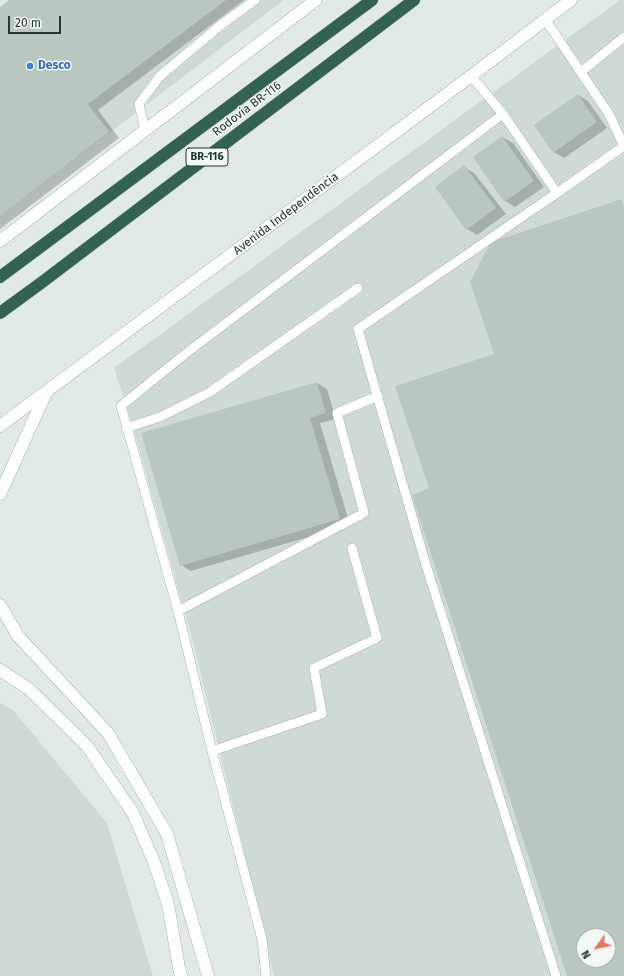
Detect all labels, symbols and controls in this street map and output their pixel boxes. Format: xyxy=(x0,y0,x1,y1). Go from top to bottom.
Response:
scale bar xyxy=(10,8,63,34)
text: 20 m xyxy=(15,16,41,30)
place label: Desco xyxy=(38,59,71,73)
marker: Desco xyxy=(25,61,35,71)
street label: Rodovia BR-116 xyxy=(210,79,284,139)
road number: BR-116 xyxy=(186,148,228,166)
street label: Avenida Independência xyxy=(231,170,341,258)
north arrow xyxy=(576,928,616,968)
text: N xyxy=(579,948,594,961)

